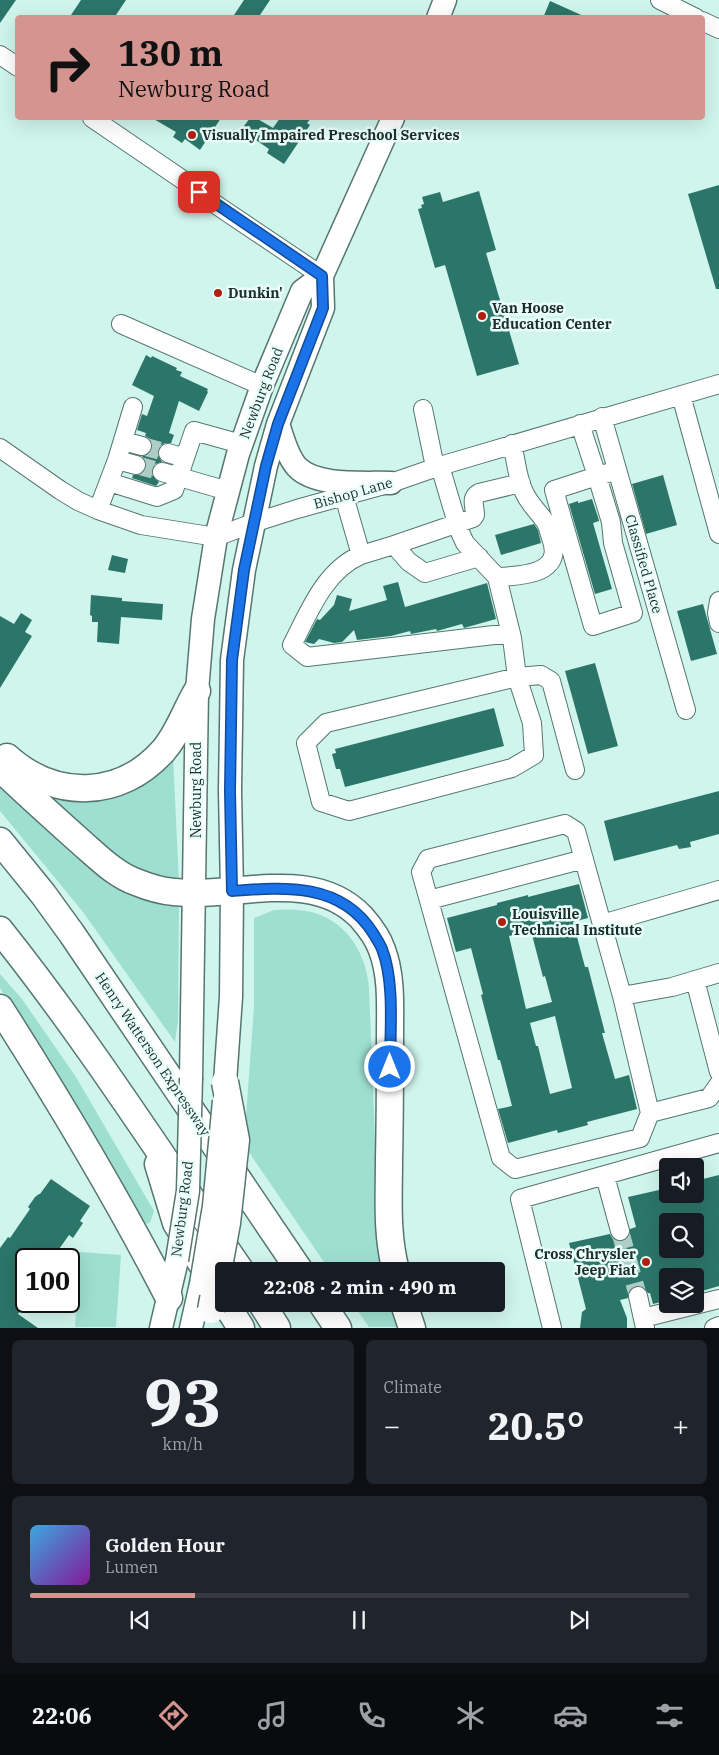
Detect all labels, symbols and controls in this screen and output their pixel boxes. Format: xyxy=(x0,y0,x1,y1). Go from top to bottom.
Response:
text: 130 m xyxy=(118,30,223,76)
icon: right xyxy=(35,35,100,100)
text: Newburg Road xyxy=(118,74,270,103)
place label: Visually Impaired Preschool Services xyxy=(202,126,460,144)
marker: Visually Impaired Preschool Services xyxy=(186,129,198,141)
pin xyxy=(178,171,220,213)
icon: arrive xyxy=(185,178,213,206)
place label: Dunkin' xyxy=(228,284,283,302)
marker: Dunkin' xyxy=(212,287,224,299)
place label: Van Hoose Education Center xyxy=(492,299,612,333)
marker: Van Hoose Education Center xyxy=(476,310,488,322)
street label: Newburg Road xyxy=(235,344,287,441)
street label: Bishop Lane xyxy=(311,473,395,513)
street label: Classified Place xyxy=(621,512,667,616)
street label: Newburg Road xyxy=(187,741,205,838)
place label: Louisville Technical Institute xyxy=(512,905,642,939)
marker: Louisville Technical Institute xyxy=(496,916,508,928)
street label: Henry Watterson Expressway xyxy=(91,969,215,1140)
position arrow xyxy=(363,1040,415,1092)
map controls xyxy=(659,1158,704,1313)
button: sound xyxy=(659,1158,704,1203)
street label: Newburg Road xyxy=(167,1159,197,1258)
button: search xyxy=(659,1213,704,1258)
place label: Cross Chrysler Jeep Fiat xyxy=(534,1245,636,1279)
speed limit sign: 100 xyxy=(15,1248,80,1313)
marker: Cross Chrysler Jeep Fiat xyxy=(640,1256,652,1268)
button: layers xyxy=(659,1268,704,1313)
text: 22:08 · 2 min · 490 m xyxy=(264,1275,456,1299)
text: 93 xyxy=(144,1359,222,1444)
text: Climate xyxy=(384,1377,442,1397)
text: 20.5° xyxy=(488,1401,585,1450)
text: − xyxy=(384,1407,400,1444)
text: + xyxy=(672,1407,689,1444)
text: km/h xyxy=(163,1434,203,1454)
text: Golden Hour xyxy=(105,1533,225,1557)
text: Lumen xyxy=(105,1557,158,1577)
icon: previous xyxy=(126,1606,154,1634)
icon: pause xyxy=(345,1606,373,1634)
icon: next xyxy=(565,1606,593,1634)
icon: directions xyxy=(156,1698,191,1733)
icon: music xyxy=(255,1698,290,1733)
icon: phone xyxy=(354,1698,389,1733)
icon: climate xyxy=(453,1698,488,1733)
icon: car xyxy=(553,1698,588,1733)
icon: filters xyxy=(652,1698,687,1733)
text: 22:06 xyxy=(32,1701,92,1730)

